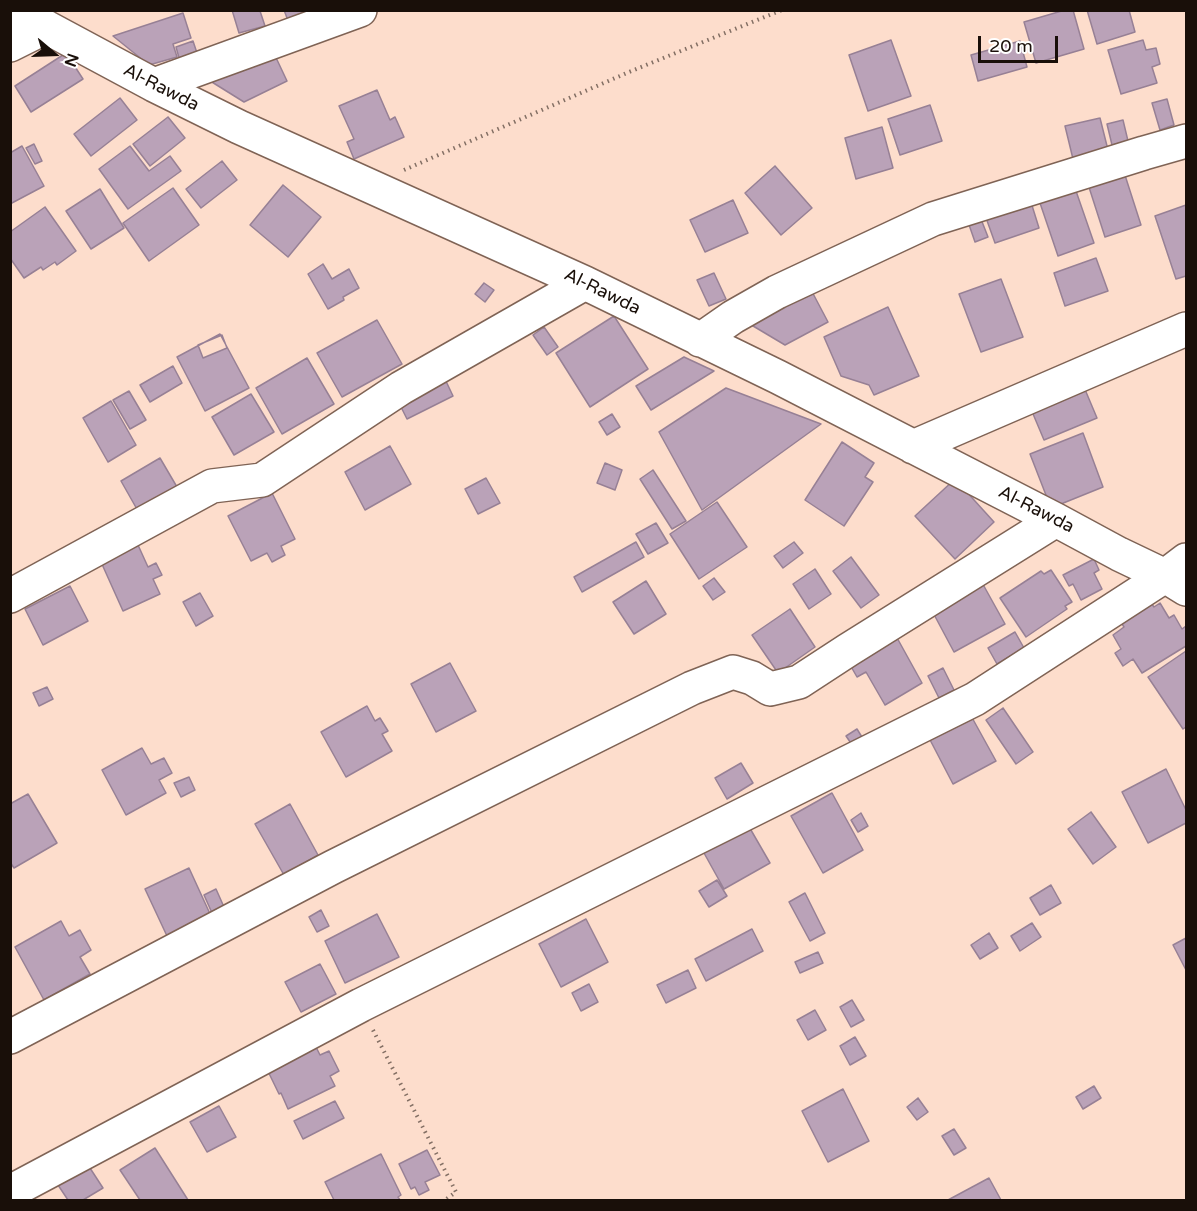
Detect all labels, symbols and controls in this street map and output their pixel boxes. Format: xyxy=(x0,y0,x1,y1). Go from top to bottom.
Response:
north arrow xyxy=(24,24,84,84)
scale bar xyxy=(981,24,1060,62)
text: 20 m xyxy=(989,35,1033,57)
text: N xyxy=(59,51,83,69)
street label: Al-Rawda xyxy=(119,60,203,116)
street label: Al-Rawda xyxy=(560,264,644,320)
street label: Al-Rawda xyxy=(994,482,1078,538)

